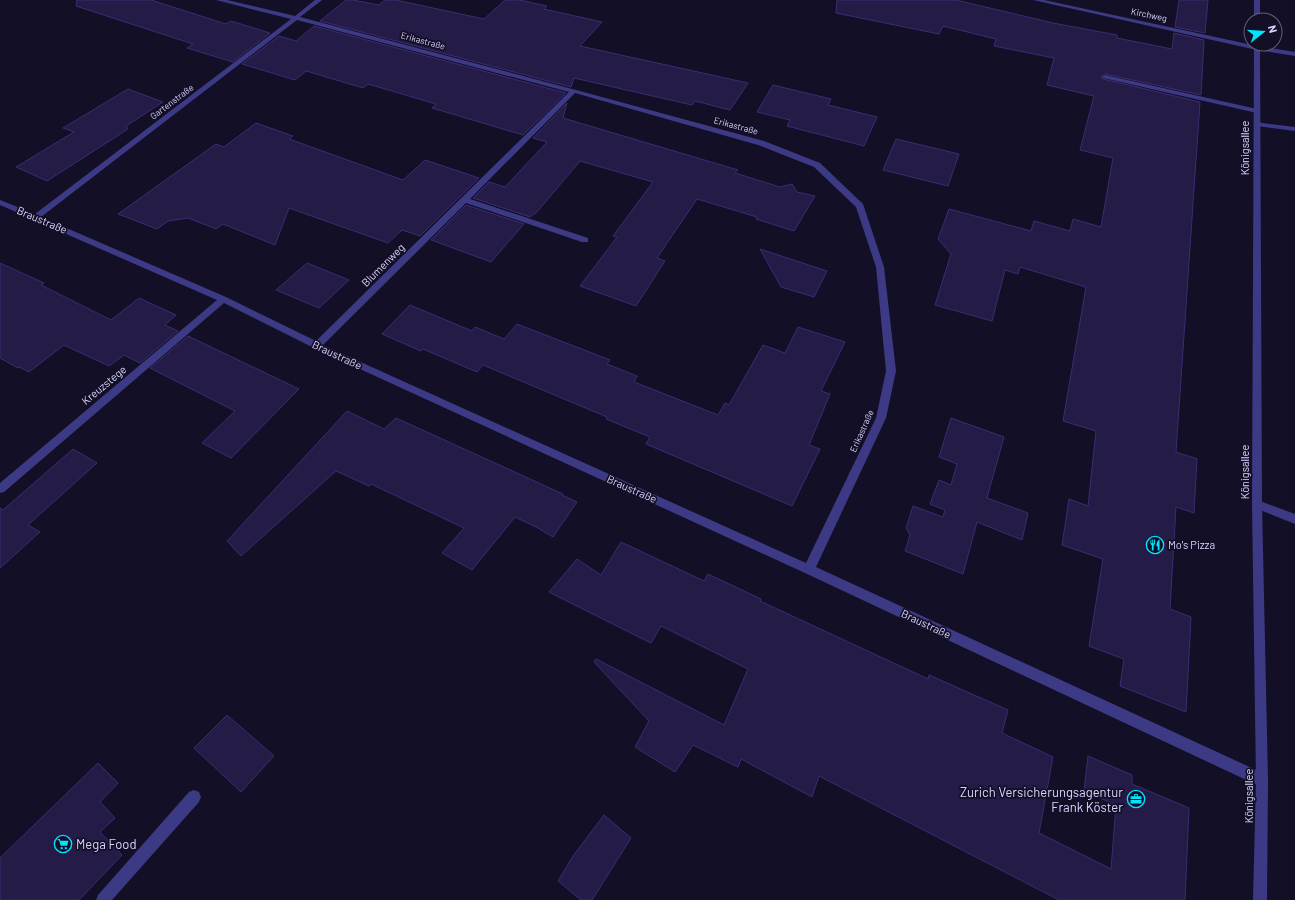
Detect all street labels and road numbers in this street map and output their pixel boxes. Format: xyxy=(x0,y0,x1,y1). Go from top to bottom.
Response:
street label: Kirchweg xyxy=(1130,5,1168,24)
street label: Erikastraße xyxy=(400,29,447,52)
street label: Gartenstraße xyxy=(148,82,196,121)
street label: Erikastraße xyxy=(713,114,760,137)
street label: Königsallee xyxy=(1238,121,1251,175)
street label: Braustraße xyxy=(15,203,69,236)
street label: Blumenweg xyxy=(358,240,407,289)
street label: Braustraße xyxy=(310,337,364,372)
street label: Kreuzstege xyxy=(79,362,129,407)
street label: Erikastraße xyxy=(847,408,876,454)
street label: Königsallee xyxy=(1238,445,1251,499)
street label: Braustraße xyxy=(605,472,659,505)
street label: Braustraße xyxy=(899,606,953,641)
street label: Königsallee xyxy=(1242,769,1255,823)

